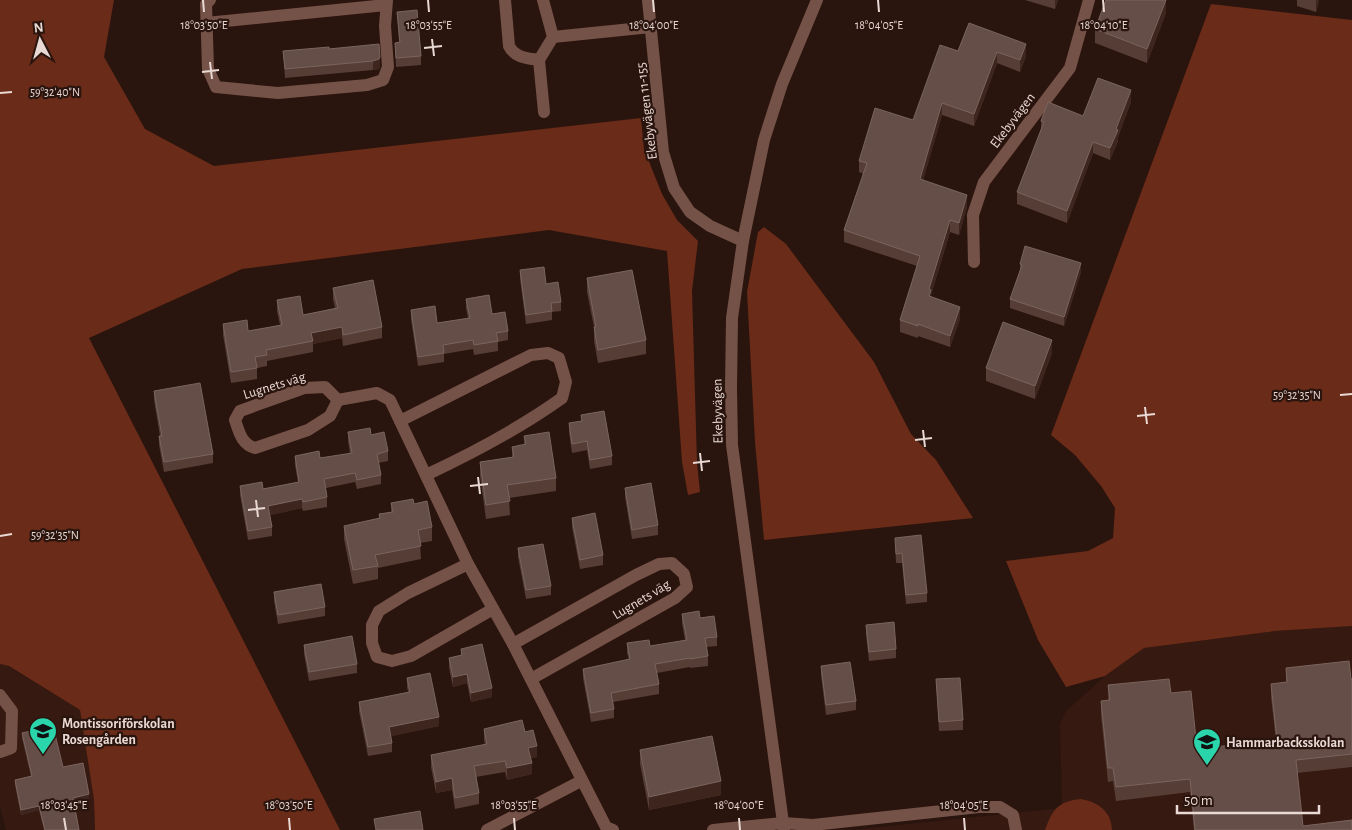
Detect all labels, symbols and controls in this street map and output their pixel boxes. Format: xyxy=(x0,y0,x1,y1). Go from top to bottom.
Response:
north arrow xyxy=(15,15,65,65)
text: 18°03'50"E xyxy=(180,19,228,31)
text: 18°03'55"E xyxy=(406,19,452,31)
text: 18°04'00"E xyxy=(629,19,679,31)
text: 18°04'05"E xyxy=(855,19,903,31)
text: 18°04'10"E xyxy=(1080,19,1128,31)
text: N xyxy=(33,21,44,36)
street label: Ekebyvägen 11-155 xyxy=(634,61,660,160)
text: 59°32'40"N xyxy=(30,86,80,98)
street label: Ekebyvägen xyxy=(988,90,1038,151)
street label: Lugnets väg xyxy=(241,370,307,402)
street label: Ekebyvägen xyxy=(710,378,726,444)
text: 59°32'35"N xyxy=(1273,389,1321,401)
text: 59°32'35"N xyxy=(31,529,79,541)
street label: Lugnets väg xyxy=(610,577,673,622)
school or university icon: Montissoriförskolan Rosengården xyxy=(28,716,58,755)
place label: Montissoriförskolan Rosengården xyxy=(62,717,175,747)
school or university icon: Hammarbacksskolan xyxy=(1192,727,1222,766)
place label: Hammarbacksskolan xyxy=(1226,736,1345,750)
scale bar xyxy=(1177,782,1320,814)
text: 50 m xyxy=(1184,793,1213,808)
text: 18°03'45"E xyxy=(41,799,87,811)
text: 18°03'50"E xyxy=(265,799,313,811)
text: 18°03'55"E xyxy=(491,799,537,811)
text: 18°04'00"E xyxy=(714,799,764,811)
text: 18°04'05"E xyxy=(940,799,988,811)

